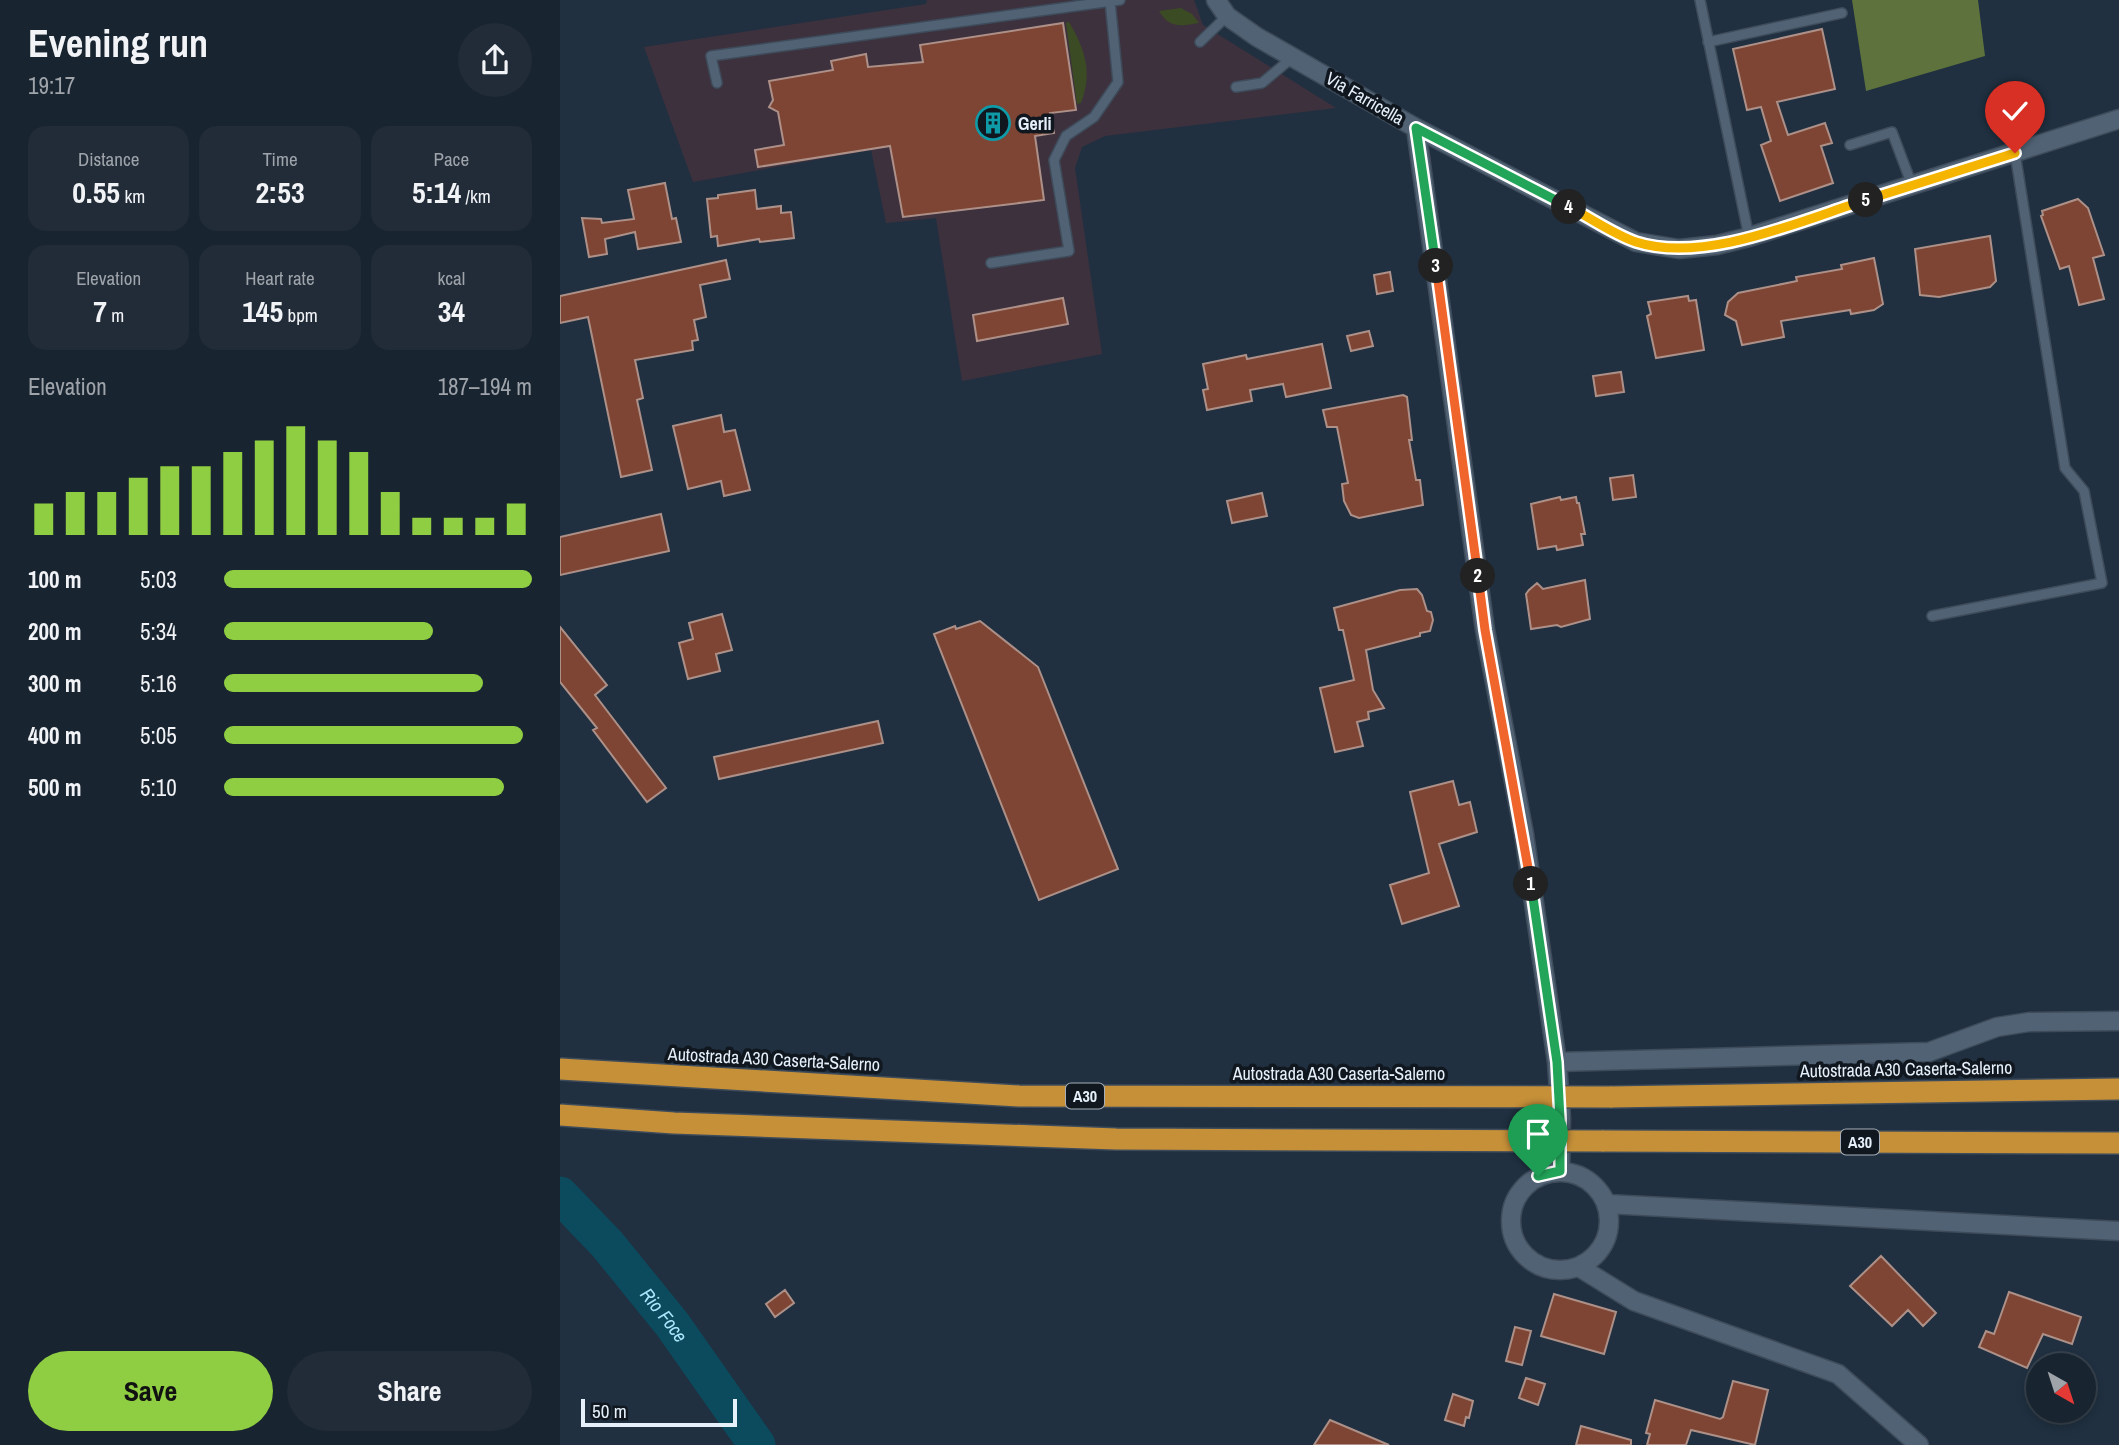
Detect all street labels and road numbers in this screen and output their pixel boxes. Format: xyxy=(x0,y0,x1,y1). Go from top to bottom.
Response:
street label: Via Farricella xyxy=(1321,65,1409,131)
street label: Autostrada A30 Caserta-Salerno xyxy=(666,1041,881,1077)
street label: Autostrada A30 Caserta-Salerno xyxy=(1799,1055,2012,1083)
street label: Autostrada A30 Caserta-Salerno xyxy=(1232,1061,1445,1086)
road number: A30 xyxy=(1066,1084,1104,1108)
road number: A30 xyxy=(1841,1130,1879,1154)

